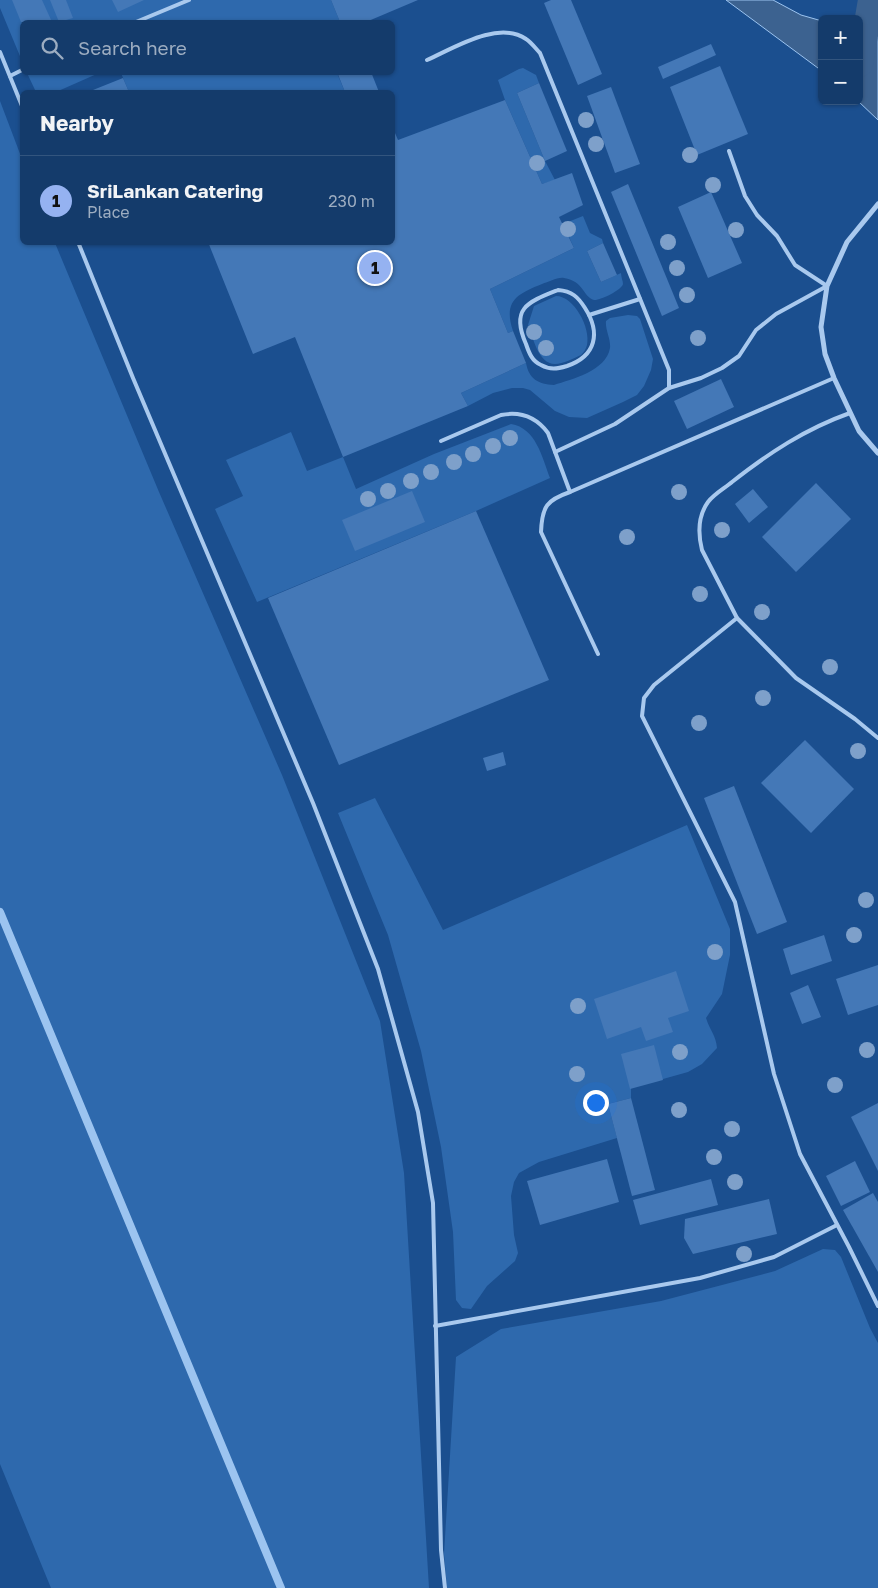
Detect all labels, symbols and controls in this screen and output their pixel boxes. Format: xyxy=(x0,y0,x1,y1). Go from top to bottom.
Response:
map controls xyxy=(818,15,863,105)
button: + xyxy=(818,15,863,60)
search box xyxy=(20,20,395,75)
icon: search xyxy=(38,34,66,62)
text: Search here xyxy=(78,36,187,59)
button: − xyxy=(818,60,863,105)
text: Nearby xyxy=(40,110,114,136)
text: SriLankan Catering xyxy=(87,179,263,202)
text: 1 xyxy=(52,191,60,211)
text: 230 m xyxy=(328,191,375,211)
text: Place xyxy=(87,202,130,222)
pin: 1 xyxy=(359,249,391,287)
your location xyxy=(583,1090,609,1116)

